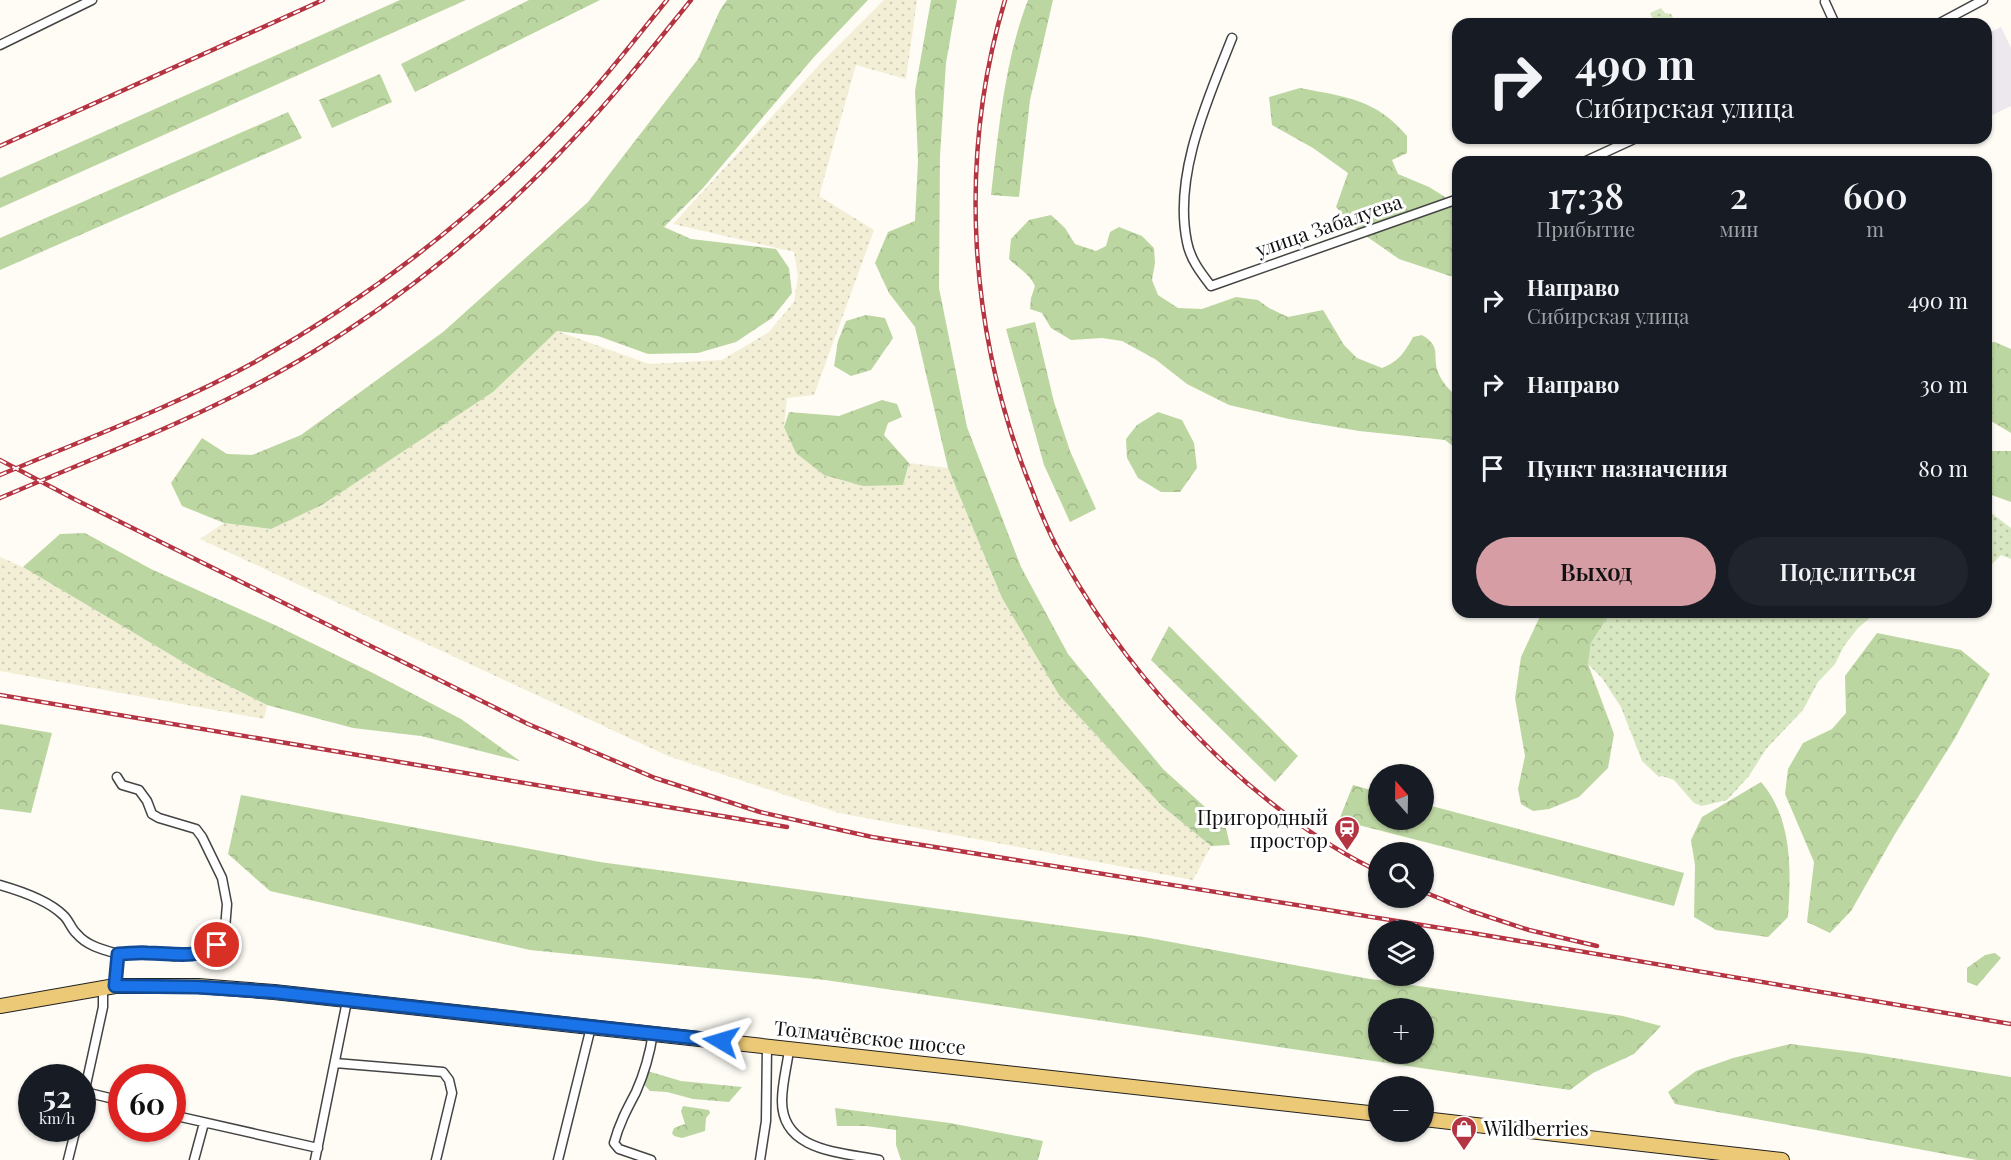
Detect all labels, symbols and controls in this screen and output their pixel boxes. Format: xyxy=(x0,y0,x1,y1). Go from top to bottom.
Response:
text: 490 m xyxy=(1575,35,1695,91)
icon: right xyxy=(1476,42,1554,120)
text: Сибирская улица xyxy=(1575,89,1794,125)
text: 17:38 xyxy=(1548,170,1624,218)
text: 2 xyxy=(1730,170,1748,218)
text: 600 xyxy=(1843,170,1908,218)
street label: улица Забалуева xyxy=(1251,187,1405,263)
text: Прибытие xyxy=(1536,215,1635,242)
text: мин xyxy=(1719,215,1758,242)
text: m xyxy=(1866,215,1884,242)
text: Направо xyxy=(1527,272,1620,302)
icon: right xyxy=(1476,284,1509,317)
text: 490 m xyxy=(1908,285,1968,315)
text: Сибирская улица xyxy=(1527,302,1689,329)
icon: right xyxy=(1476,368,1509,401)
text: Направо xyxy=(1527,369,1620,399)
text: 30 m xyxy=(1920,369,1968,399)
icon: arrive xyxy=(1476,452,1509,485)
text: Пункт назначения xyxy=(1527,453,1728,483)
text: 80 m xyxy=(1918,453,1968,483)
button: Выход xyxy=(1476,537,1716,606)
button: Поделиться xyxy=(1728,537,1968,606)
north arrow xyxy=(1368,764,1434,830)
map controls xyxy=(1368,764,1434,1142)
place label: Пригородный простор xyxy=(1197,803,1328,853)
station icon: Пригородный простор xyxy=(1332,814,1362,852)
button: search xyxy=(1368,842,1434,908)
pin xyxy=(191,919,242,970)
button: layers xyxy=(1368,920,1434,986)
icon: arrive xyxy=(200,928,233,961)
button: + xyxy=(1368,998,1434,1064)
position arrow xyxy=(689,1009,753,1073)
street label: Толмачёвское шоссе xyxy=(773,1013,967,1060)
speed limit sign: 60 xyxy=(108,1064,186,1142)
text: 52 xyxy=(42,1076,72,1116)
button: − xyxy=(1368,1076,1434,1142)
text: km/h xyxy=(39,1108,75,1128)
shop icon: Wildberries xyxy=(1449,1114,1479,1152)
place label: Wildberries xyxy=(1483,1114,1589,1141)

